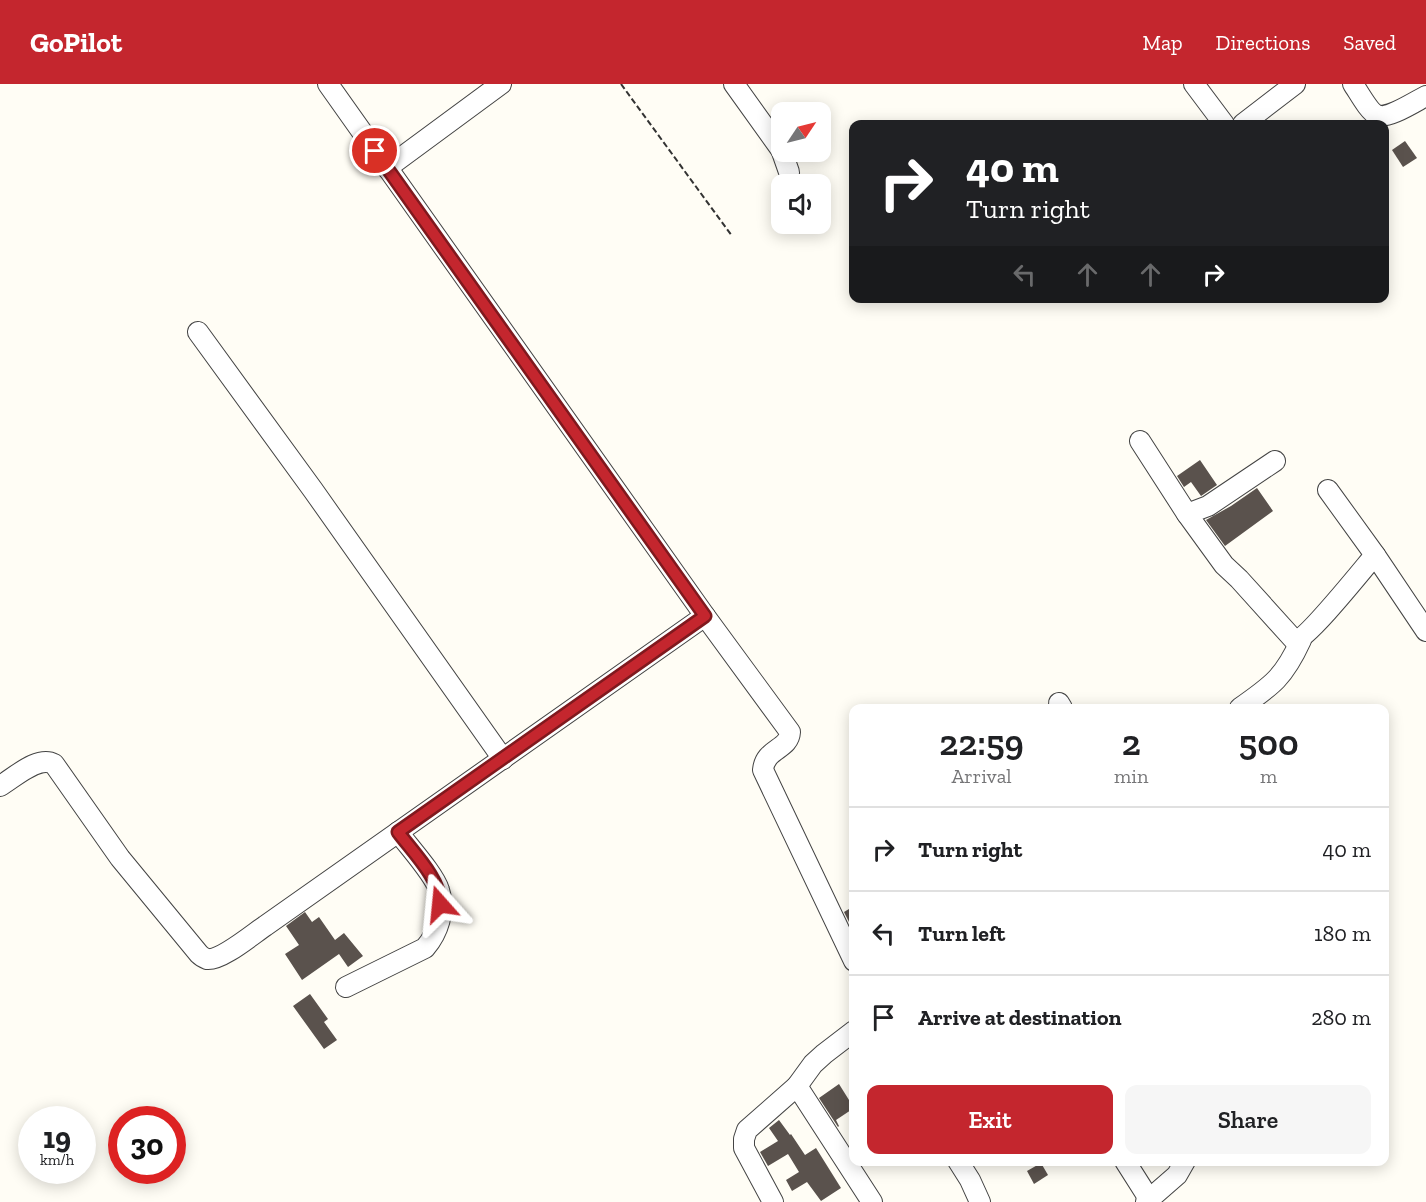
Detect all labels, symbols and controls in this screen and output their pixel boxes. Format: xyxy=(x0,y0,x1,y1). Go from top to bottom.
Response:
text: GoPilot xyxy=(30,26,122,59)
text: Map xyxy=(1143,30,1183,55)
text: Directions xyxy=(1216,30,1310,55)
text: Saved xyxy=(1343,30,1396,55)
north arrow xyxy=(771,102,831,162)
map controls xyxy=(771,102,831,234)
pin xyxy=(349,125,400,176)
icon: arrive xyxy=(358,134,391,167)
text: 40 m xyxy=(966,142,1059,193)
icon: right xyxy=(867,144,945,222)
button: sound xyxy=(771,174,831,234)
text: Turn right xyxy=(966,193,1090,225)
icon: left xyxy=(1008,258,1041,291)
icon: ahead xyxy=(1071,258,1104,291)
icon: ahead xyxy=(1134,258,1167,291)
icon: right xyxy=(1197,258,1230,291)
text: 22:59 xyxy=(939,721,1024,764)
text: 2 xyxy=(1122,721,1141,764)
text: 500 xyxy=(1239,721,1299,764)
text: Arrival xyxy=(951,764,1012,788)
text: min xyxy=(1114,764,1148,788)
text: m xyxy=(1260,764,1277,788)
icon: right xyxy=(867,833,900,866)
text: Turn right xyxy=(918,836,1022,863)
text: 40 m xyxy=(1322,836,1371,863)
position arrow xyxy=(408,872,472,936)
icon: left xyxy=(867,917,900,950)
text: Turn left xyxy=(918,920,1005,947)
text: 180 m xyxy=(1314,920,1371,947)
icon: arrive xyxy=(867,1001,900,1034)
text: Arrive at destination xyxy=(918,1004,1121,1031)
text: 280 m xyxy=(1311,1004,1371,1031)
button: Exit xyxy=(867,1085,1113,1154)
button: Share xyxy=(1125,1085,1371,1154)
speed limit sign: 30 xyxy=(108,1106,186,1184)
text: 19 xyxy=(43,1120,71,1156)
text: km/h xyxy=(40,1151,74,1169)

